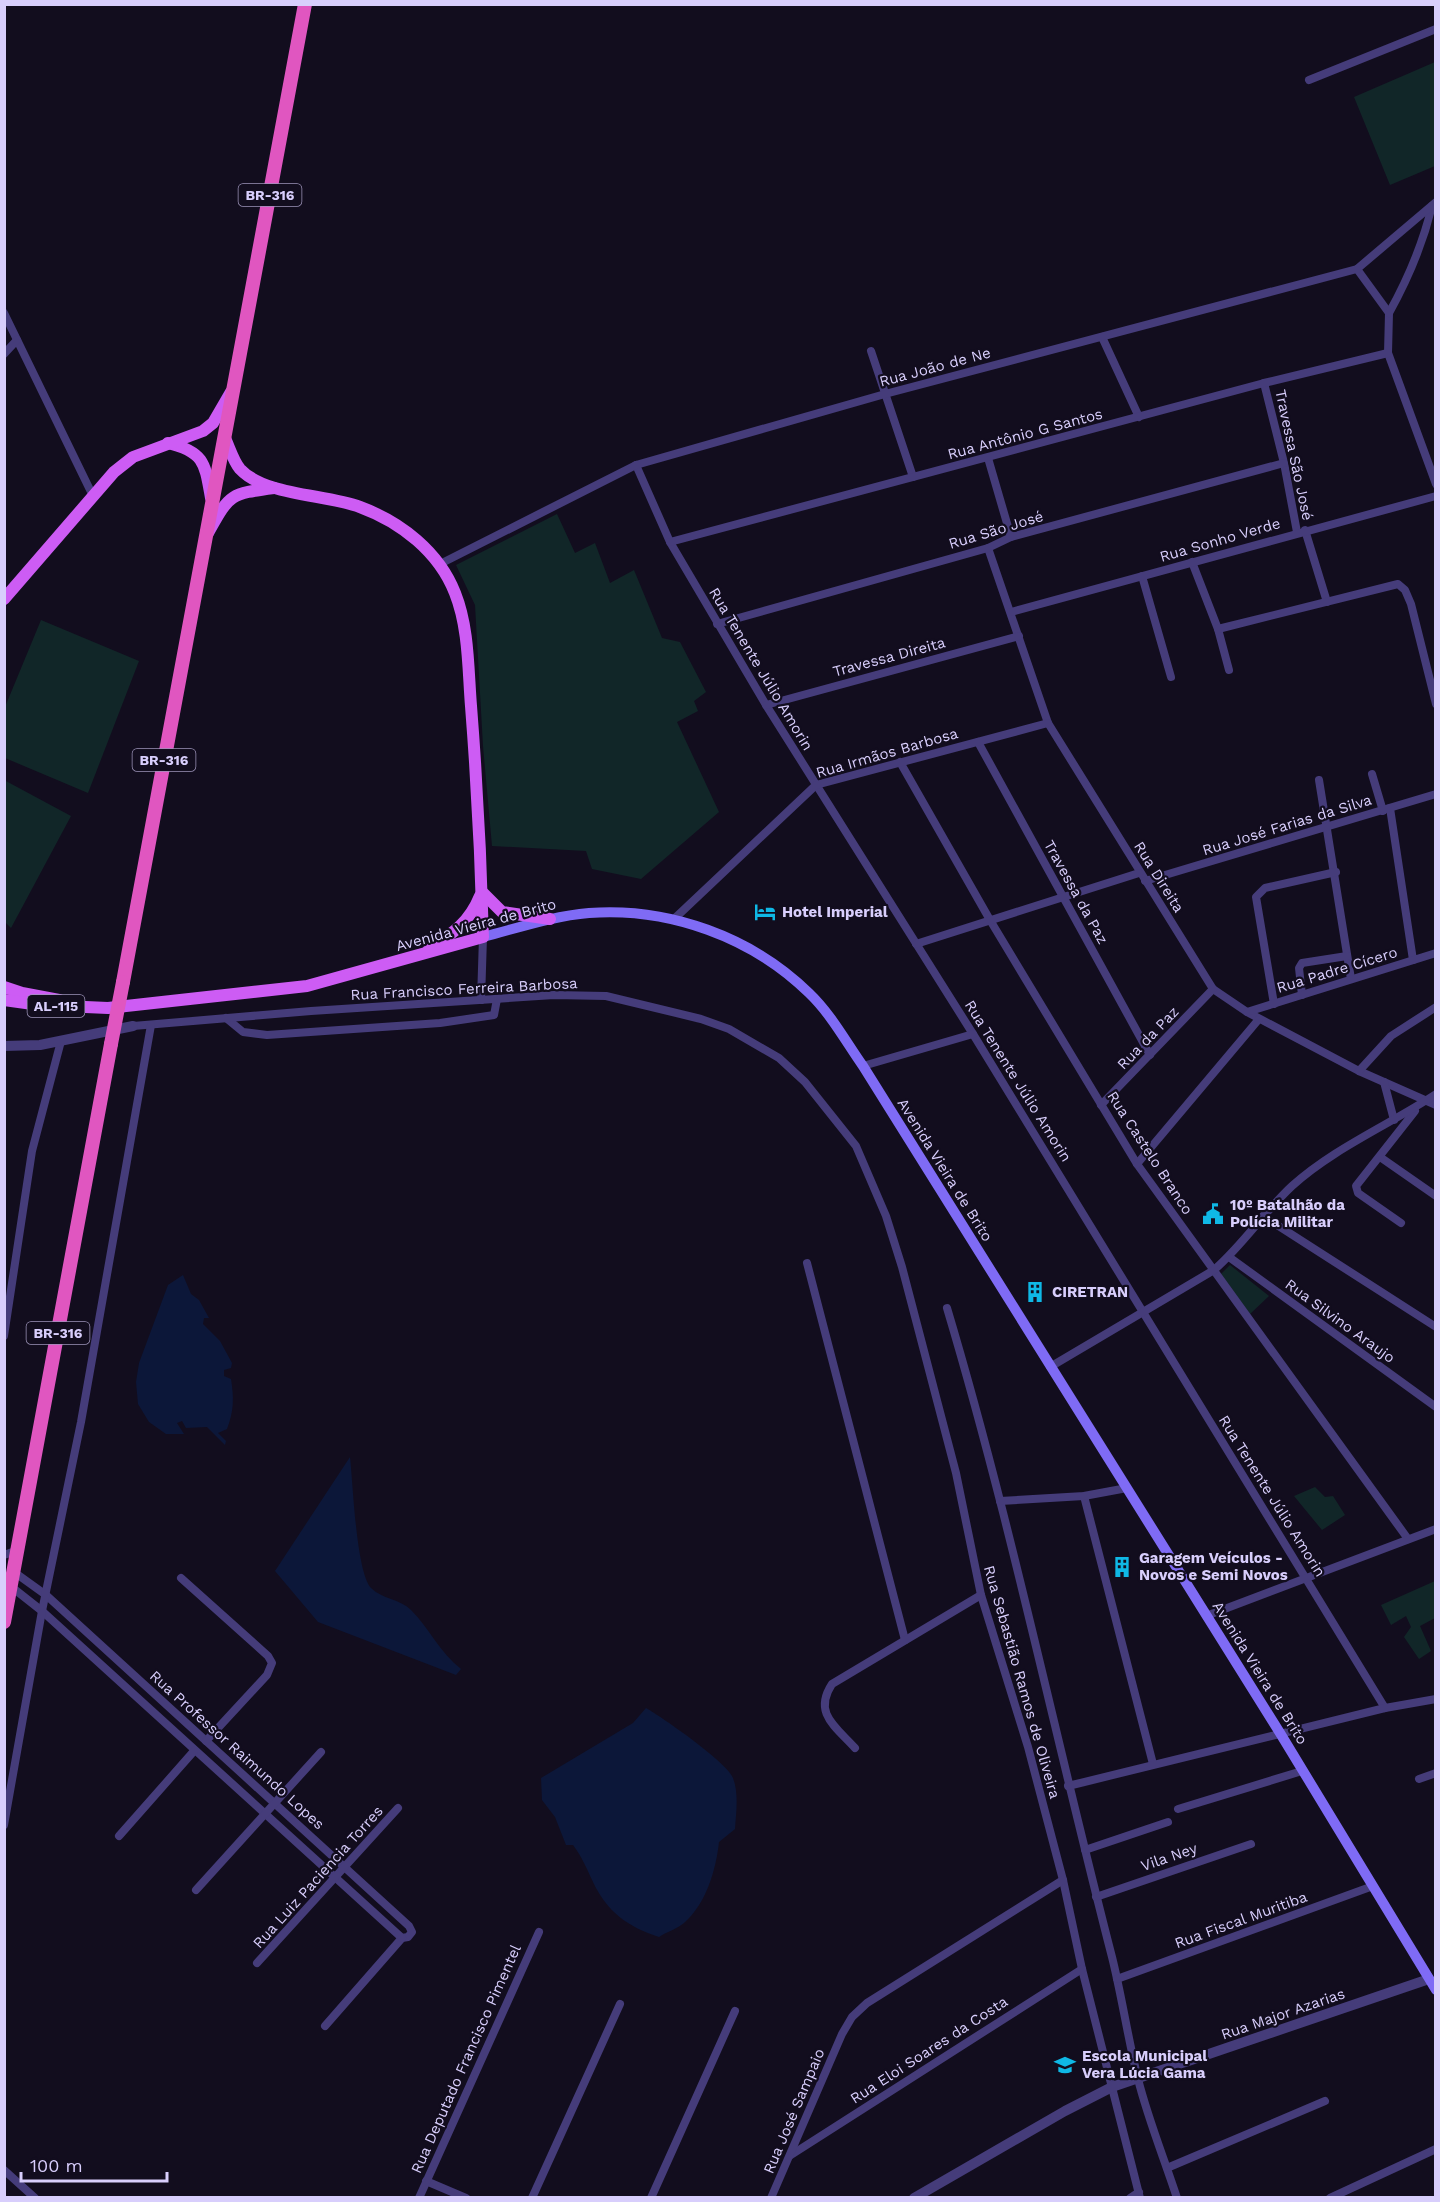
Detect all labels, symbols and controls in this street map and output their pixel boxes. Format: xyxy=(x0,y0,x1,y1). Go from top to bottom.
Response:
road number: BR-316 xyxy=(238,184,302,206)
street label: Rua João de Ne xyxy=(877,343,993,391)
street label: Travessa São José xyxy=(1271,388,1317,522)
street label: Rua Antônio G Santos xyxy=(946,405,1105,463)
street label: Rua São José xyxy=(947,507,1045,553)
street label: Rua Sonho Verde xyxy=(1158,514,1282,566)
street label: Rua Tenente Júlio Amorin xyxy=(705,584,817,754)
street label: Travessa Direita xyxy=(831,633,948,681)
street label: Rua Irmãos Barbosa xyxy=(814,724,961,782)
road number: BR-316 xyxy=(132,749,195,771)
street label: Rua José Farias da Silva xyxy=(1200,791,1374,859)
street label: Travessa da Paz xyxy=(1040,837,1112,947)
street label: Rua Direita xyxy=(1130,838,1188,916)
street label: Avenida Vieira de Brito xyxy=(394,895,558,955)
hotel icon: Hotel Imperial xyxy=(753,900,777,924)
place label: Hotel Imperial xyxy=(782,903,888,921)
street label: Rua Padre Cícero xyxy=(1274,943,1400,997)
street label: Rua Francisco Ferreira Barbosa xyxy=(350,974,579,1004)
road number: AL-115 xyxy=(28,995,84,1017)
street label: Rua Tenente Júlio Amorin xyxy=(961,997,1075,1165)
street label: Rua da Paz xyxy=(1114,1003,1182,1073)
street label: Rua Castelo Branco xyxy=(1103,1088,1197,1218)
street label: Avenida Vieira de Brito xyxy=(894,1095,996,1245)
place label: 10º Batalhão da Polícia Militar xyxy=(1230,1196,1345,1231)
public building icon: 10º Batalhão da Polícia Militar xyxy=(1201,1202,1225,1226)
street label: Rua Silvino Araujo xyxy=(1282,1275,1398,1367)
building icon: CIRETRAN xyxy=(1023,1280,1047,1304)
place label: CIRETRAN xyxy=(1052,1283,1128,1301)
road number: BR-316 xyxy=(26,1322,90,1344)
street label: Rua Tenente Júlio Amorin xyxy=(1215,1412,1329,1580)
place label: Garagem Veículos - Novos e Semi Novos xyxy=(1139,1549,1288,1584)
building icon: Garagem Veículos - Novos e Semi Novos xyxy=(1110,1555,1134,1579)
street label: Rua Sebastião Ramos de Oliveira xyxy=(980,1563,1064,1801)
street label: Avenida Vieira de Brito xyxy=(1209,1598,1311,1748)
street label: Rua Professor Raimundo Lopes xyxy=(146,1667,328,1833)
street label: Rua Luiz Paciencia Torres xyxy=(249,1802,387,1952)
street label: Vila Ney xyxy=(1138,1839,1200,1875)
street label: Rua Fiscal Muritiba xyxy=(1172,1887,1310,1952)
street label: Rua Deputado Francisco Pimentel xyxy=(407,1941,525,2176)
street label: Rua Major Azarias xyxy=(1219,1984,1347,2044)
street label: Rua Eloi Soares da Costa xyxy=(847,1992,1011,2108)
street label: Rua José Sampaio xyxy=(760,2046,828,2176)
place label: Escola Municipal Vera Lúcia Gama xyxy=(1082,2047,1207,2082)
school or university icon: Escola Municipal Vera Lúcia Gama xyxy=(1053,2053,1077,2077)
scale bar xyxy=(21,2145,166,2183)
text: 100 m xyxy=(30,2155,83,2176)

